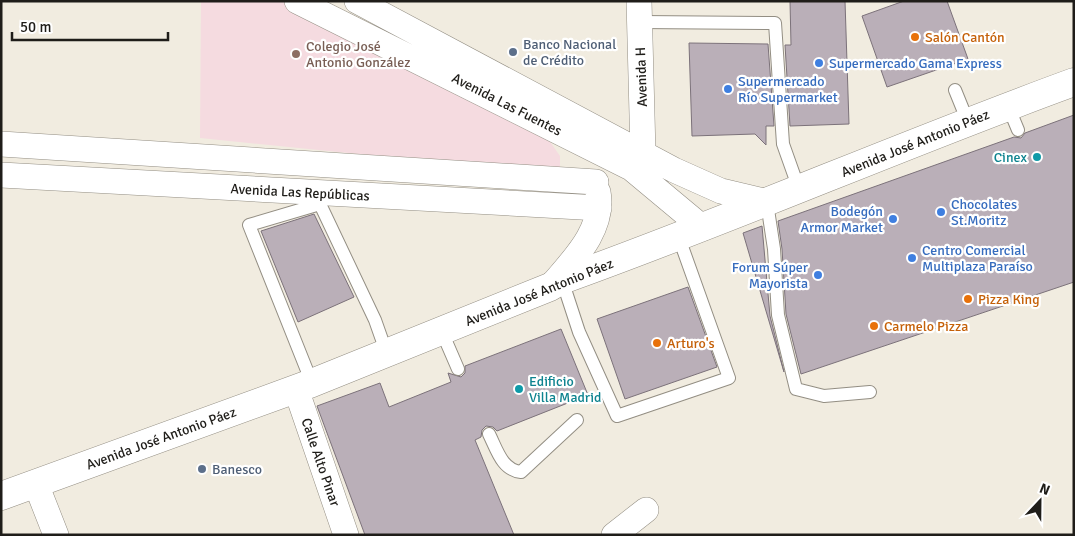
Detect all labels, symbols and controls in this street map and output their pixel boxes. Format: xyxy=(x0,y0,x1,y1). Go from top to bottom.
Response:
scale bar xyxy=(12,10,169,42)
text: 50 m xyxy=(20,18,51,36)
place label: Salón Cantón xyxy=(925,29,1005,46)
marker: Salón Cantón xyxy=(909,31,921,43)
place label: Banco Nacional de Crédito xyxy=(523,36,616,69)
place label: Colegio José Antonio González xyxy=(306,38,411,71)
marker: Banco Nacional de Crédito xyxy=(507,46,519,58)
street label: Avenida H xyxy=(632,47,651,107)
marker: Colegio José Antonio González xyxy=(290,48,302,60)
place label: Supermercado Gama Express xyxy=(829,55,1002,72)
marker: Supermercado Gama Express xyxy=(813,57,825,69)
street label: Avenida Las Fuentes xyxy=(449,69,565,140)
place label: Supermercado Río Supermarket xyxy=(738,73,838,106)
marker: Supermercado Río Supermarket xyxy=(722,83,734,95)
street label: Avenida José Antonio Páez xyxy=(839,106,992,181)
place label: Cinex xyxy=(994,149,1028,166)
marker: Cinex xyxy=(1031,151,1043,163)
street label: Avenida Las Repúblicas xyxy=(230,180,370,205)
place label: Chocolates St.Moritz xyxy=(951,196,1017,229)
place label: Bodegón Armor Market xyxy=(800,203,883,236)
marker: Chocolates St.Moritz xyxy=(935,206,947,218)
marker: Bodegón Armor Market xyxy=(887,213,899,225)
place label: Centro Comercial Multiplaza Paraíso xyxy=(922,242,1033,275)
marker: Centro Comercial Multiplaza Paraíso xyxy=(906,252,918,264)
street label: Avenida José Antonio Páez xyxy=(463,255,616,330)
place label: Forum Súper Mayorista xyxy=(732,259,809,292)
marker: Forum Súper Mayorista xyxy=(812,269,824,281)
place label: Pizza King xyxy=(978,291,1040,308)
marker: Pizza King xyxy=(962,293,974,305)
place label: Carmelo Pizza xyxy=(884,318,968,335)
marker: Carmelo Pizza xyxy=(868,320,880,332)
place label: Arturo's xyxy=(667,335,715,352)
marker: Arturo's xyxy=(651,337,663,349)
place label: Edificio Villa Madrid xyxy=(529,373,601,406)
marker: Edificio Villa Madrid xyxy=(513,383,525,395)
street label: Avenida José Antonio Páez xyxy=(84,403,238,474)
street label: Calle Alto Pinar xyxy=(297,416,344,509)
place label: Banesco xyxy=(212,461,262,478)
marker: Banesco xyxy=(196,463,208,475)
north arrow xyxy=(1015,476,1065,526)
text: N xyxy=(1037,480,1052,499)

